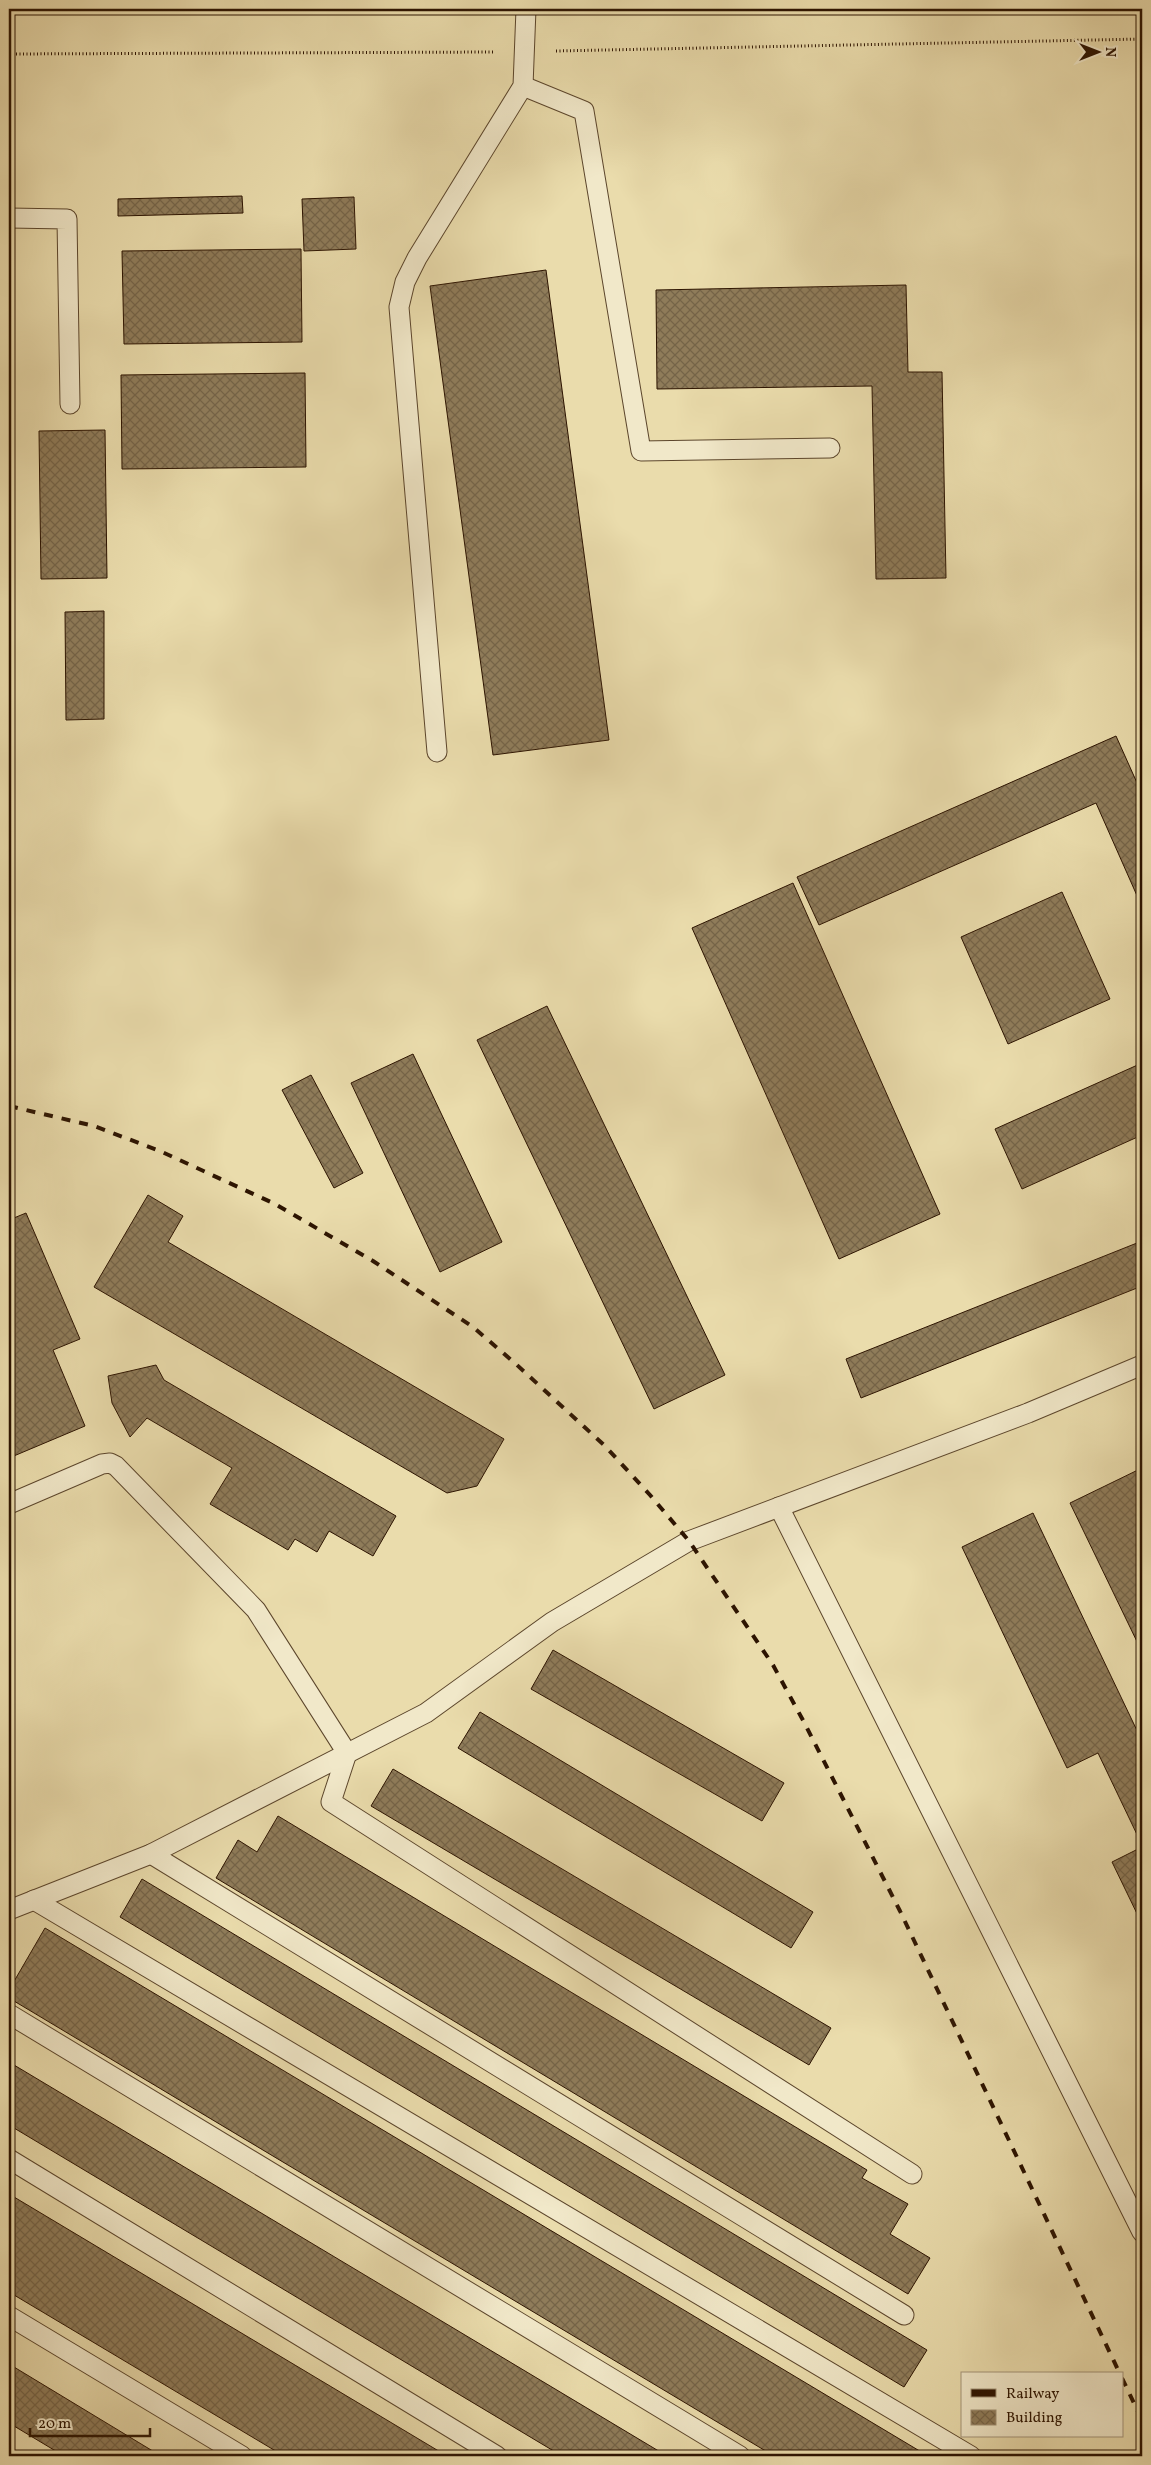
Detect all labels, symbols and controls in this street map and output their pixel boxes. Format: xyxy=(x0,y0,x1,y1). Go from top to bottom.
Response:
north arrow xyxy=(1074,28,1124,78)
text: N xyxy=(1100,47,1119,57)
legend xyxy=(961,2372,1124,2438)
text: Railway xyxy=(1006,2384,1059,2405)
scale bar xyxy=(30,2405,150,2437)
text: Building xyxy=(1006,2408,1063,2429)
text: 20 m xyxy=(38,2414,71,2435)

